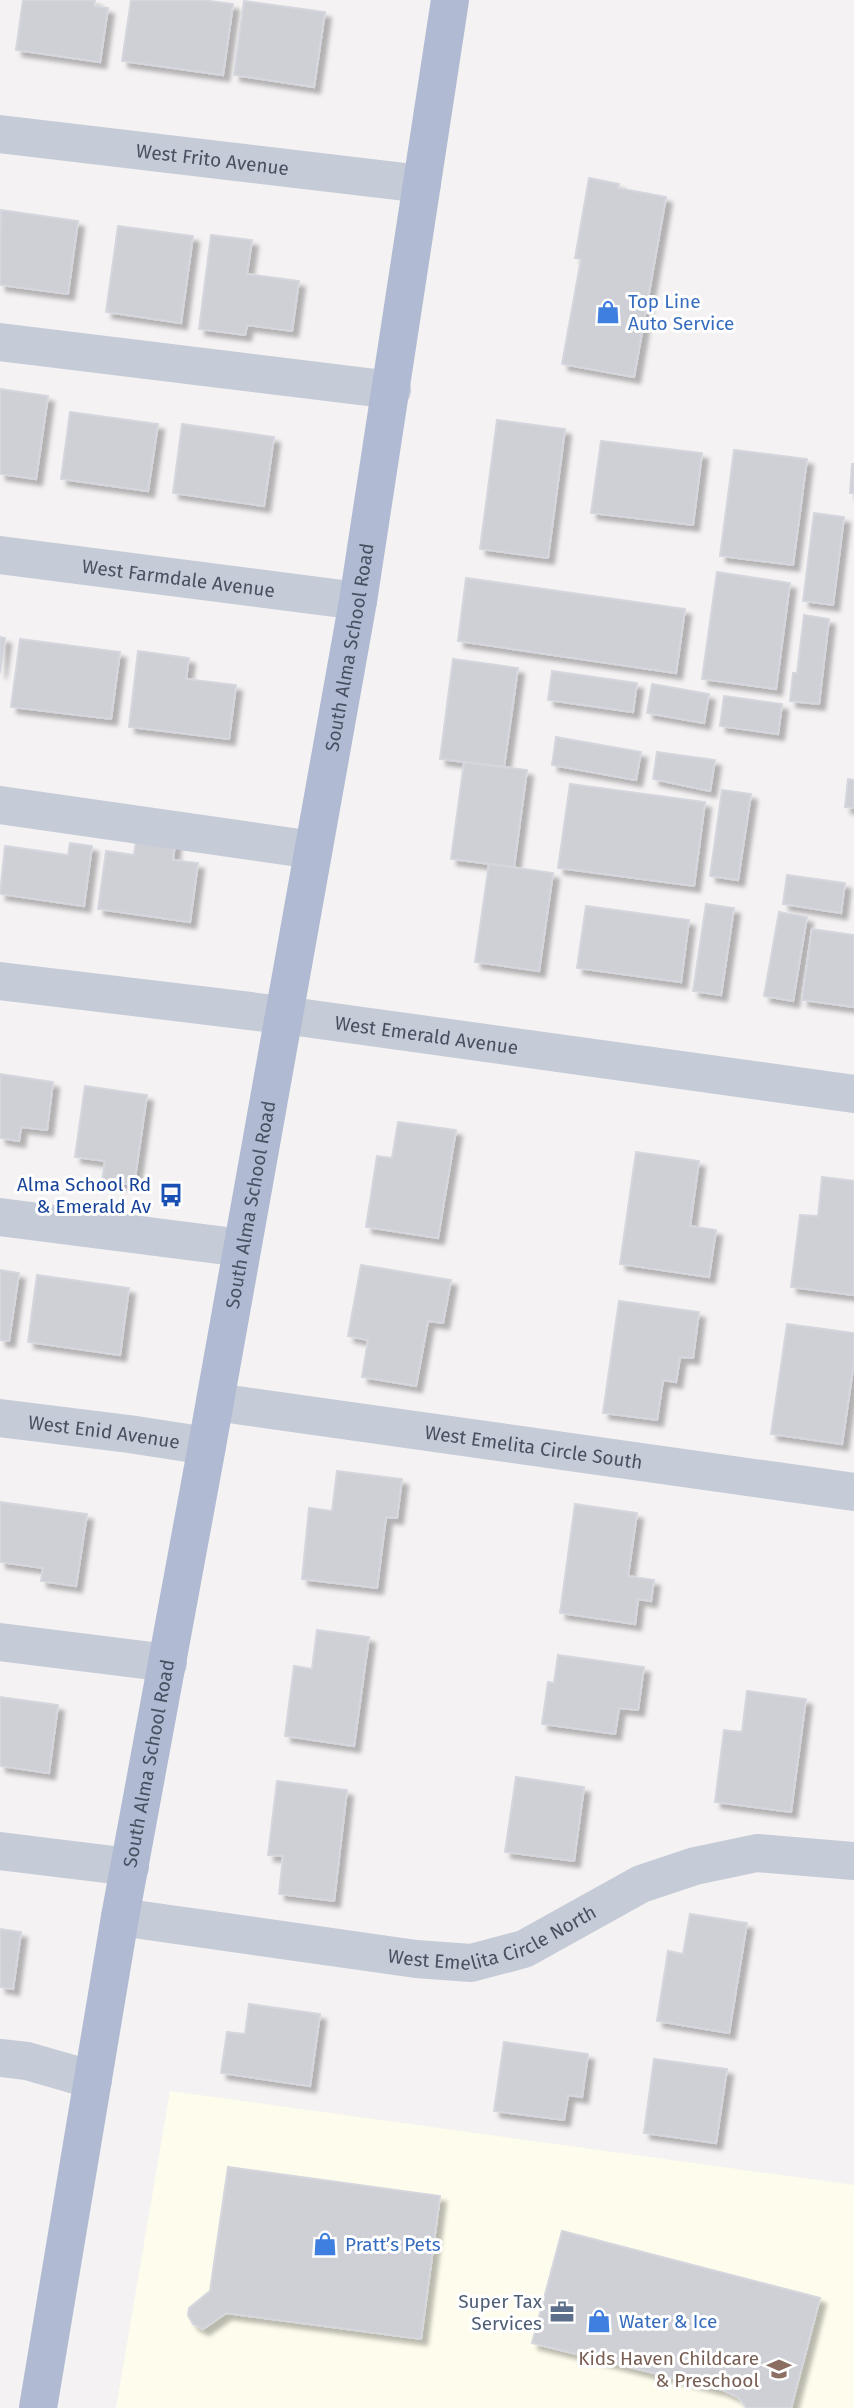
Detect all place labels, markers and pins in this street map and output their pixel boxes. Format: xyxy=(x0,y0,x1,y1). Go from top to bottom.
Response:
place label: Top Line Auto Service xyxy=(628,290,734,335)
shop icon: Top Line Auto Service xyxy=(594,298,622,326)
place label: Alma School Rd & Emerald Av xyxy=(17,1173,152,1218)
bus stop icon: Alma School Rd & Emerald Av xyxy=(157,1181,185,1209)
shop icon: Pratt’s Pets xyxy=(311,2230,339,2258)
place label: Pratt’s Pets xyxy=(345,2233,441,2256)
place label: Super Tax Services xyxy=(458,2290,543,2335)
office icon: Super Tax Services xyxy=(548,2298,576,2326)
shop icon: Water & Ice xyxy=(585,2307,613,2335)
place label: Water & Ice xyxy=(619,2310,717,2333)
place label: Kids Haven Childcare & Preschool xyxy=(578,2347,759,2392)
school or university icon: Kids Haven Childcare & Preschool xyxy=(765,2355,793,2383)

